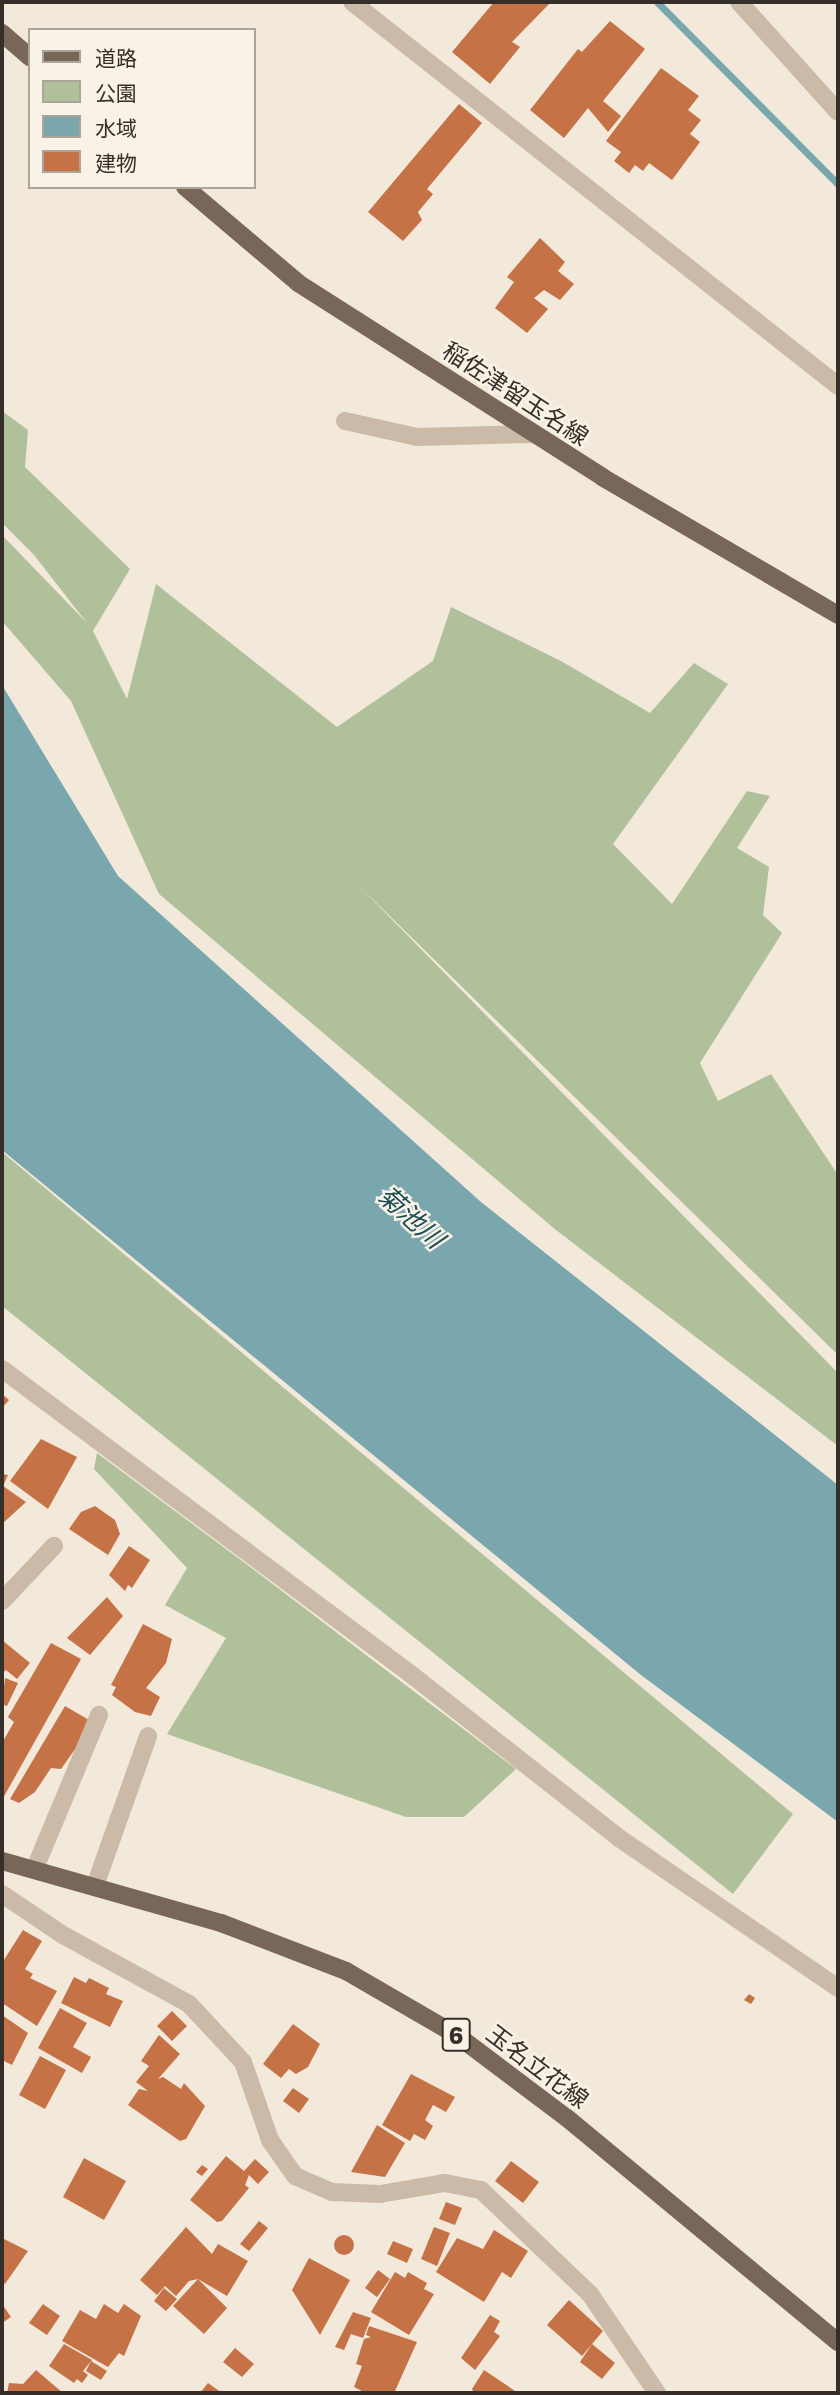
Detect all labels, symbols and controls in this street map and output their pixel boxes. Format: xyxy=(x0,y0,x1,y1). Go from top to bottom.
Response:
legend xyxy=(28,28,256,189)
text: 道路 xyxy=(95,45,137,71)
text: 公園 xyxy=(95,80,137,106)
text: 水域 xyxy=(95,115,137,141)
text: 建物 xyxy=(95,150,137,176)
street label: 稲佐津留玉名線 xyxy=(438,335,594,451)
water label: 菊池川 xyxy=(372,1179,450,1255)
road number: 6 xyxy=(440,2016,472,2054)
street label: 玉名立花線 xyxy=(481,2018,595,2114)

